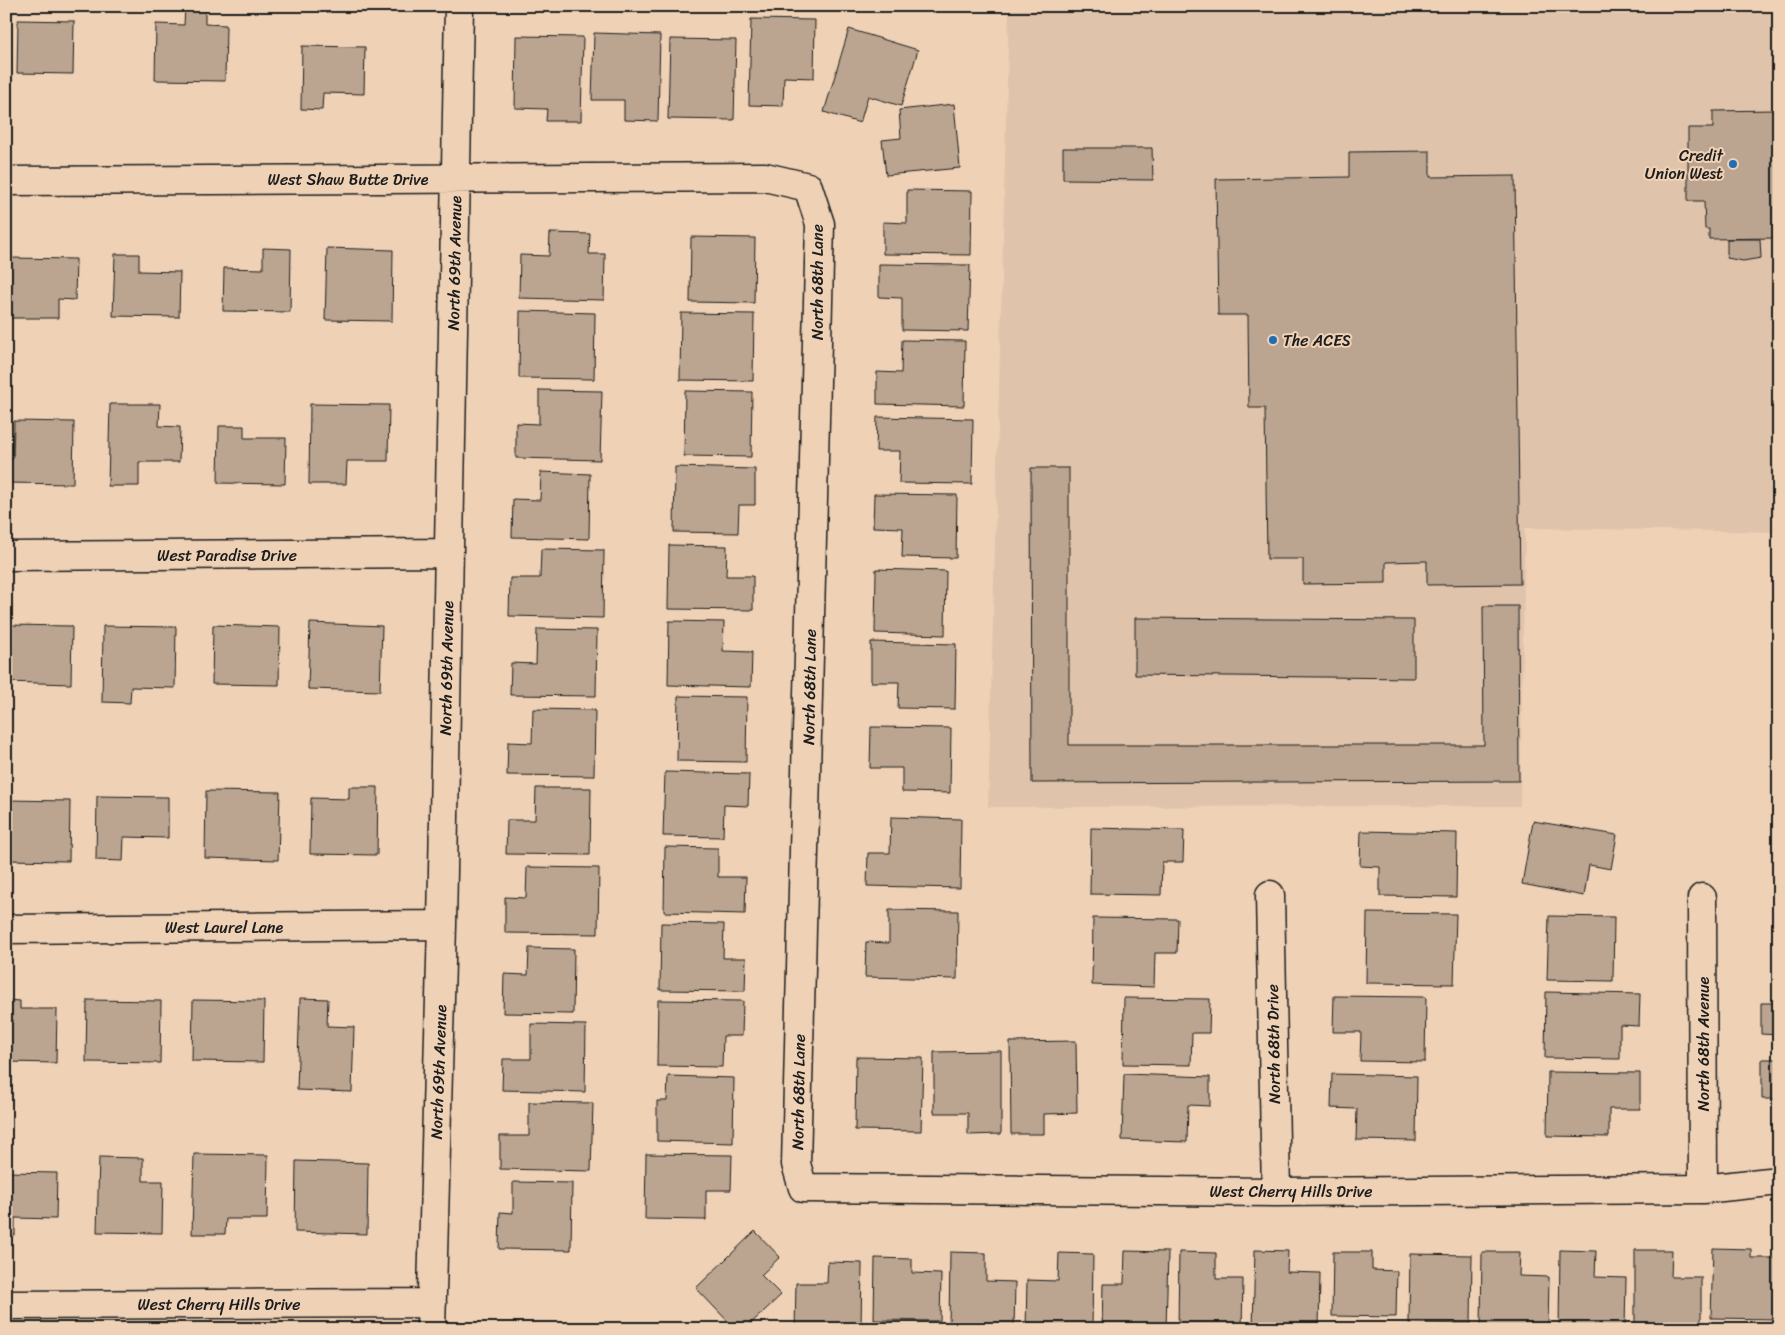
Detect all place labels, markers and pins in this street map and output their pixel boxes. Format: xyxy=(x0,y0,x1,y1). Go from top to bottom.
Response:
place label: Credit Union West xyxy=(1645,141,1724,188)
marker: Credit Union West xyxy=(1727,158,1739,170)
place label: The ACES xyxy=(1283,326,1351,355)
marker: The ACES xyxy=(1267,334,1279,346)

